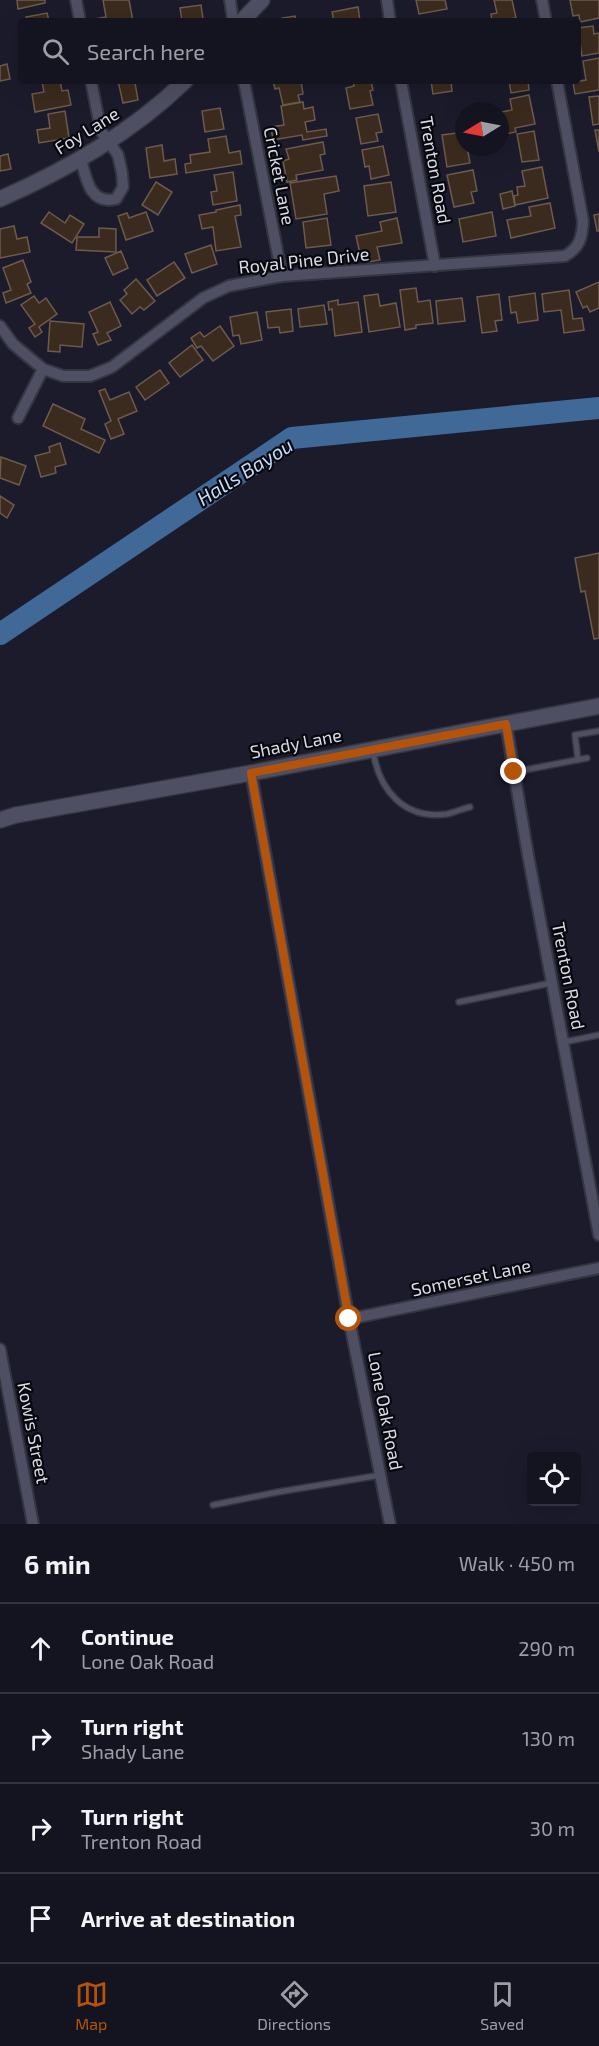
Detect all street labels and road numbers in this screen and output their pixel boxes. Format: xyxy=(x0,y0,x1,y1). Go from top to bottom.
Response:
street label: Foy Lane xyxy=(50,102,123,159)
street label: Trenton Road xyxy=(416,114,456,225)
street label: Cricket Lane xyxy=(260,125,300,227)
street label: Royal Pine Drive xyxy=(237,242,370,278)
street label: Shady Lane xyxy=(248,723,344,763)
street label: Trenton Road xyxy=(548,920,590,1031)
street label: Somerset Lane xyxy=(409,1254,533,1300)
street label: Lone Oak Road xyxy=(364,1350,408,1472)
street label: Kowis Street xyxy=(13,1380,55,1486)

